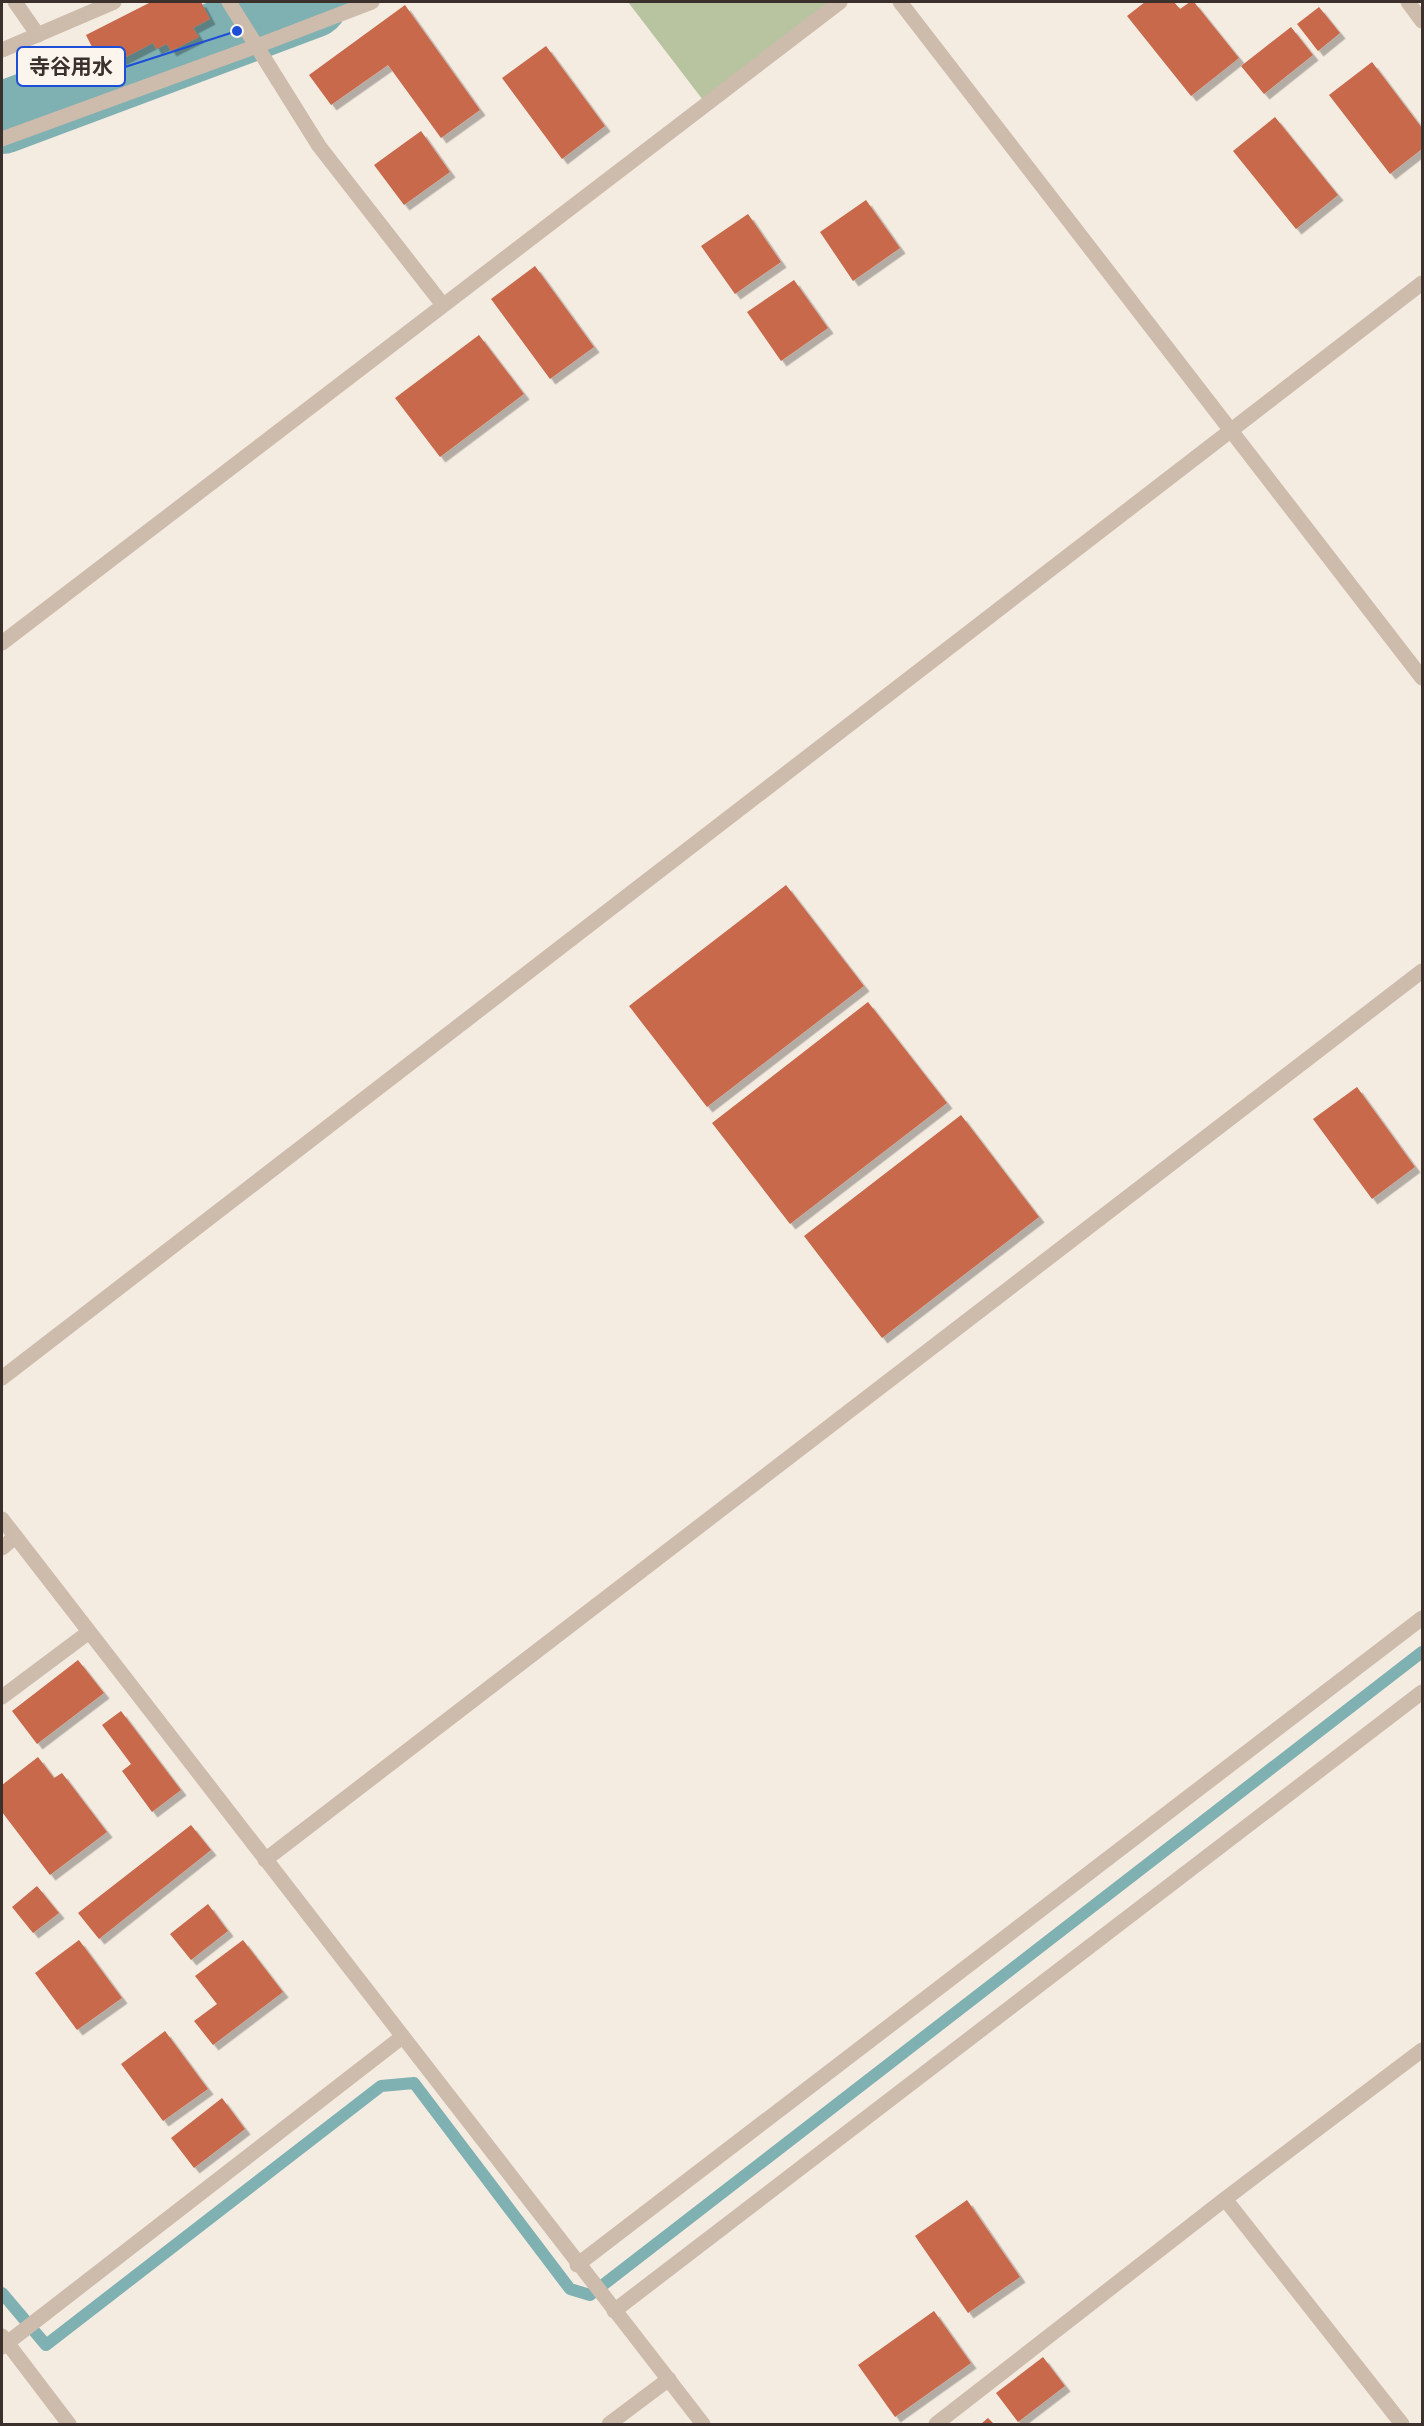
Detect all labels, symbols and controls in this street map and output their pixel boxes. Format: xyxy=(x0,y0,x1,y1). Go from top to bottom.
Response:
callout: 寺谷用水 xyxy=(17,47,125,86)
text: 寺谷用水 xyxy=(29,54,113,79)

